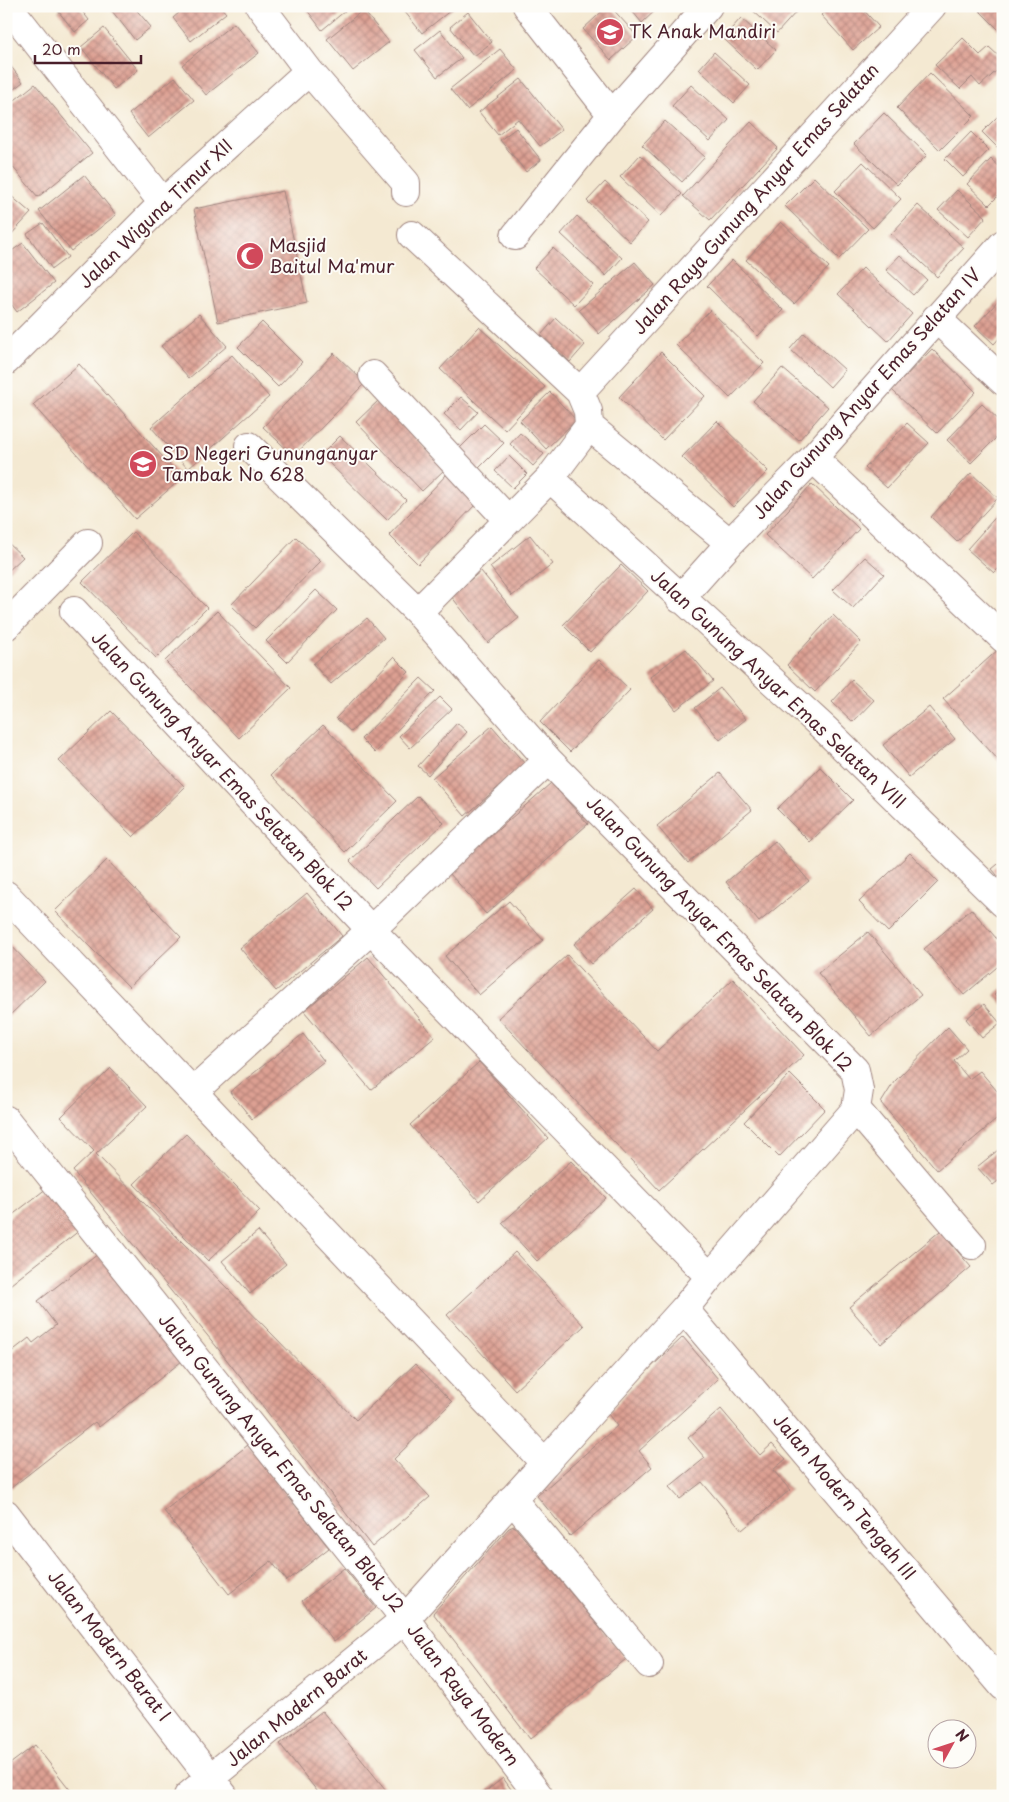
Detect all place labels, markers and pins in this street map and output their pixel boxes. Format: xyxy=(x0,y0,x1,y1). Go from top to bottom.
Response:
school or university icon: TK Anak Mandiri xyxy=(595,17,625,47)
place label: TK Anak Mandiri xyxy=(629,17,776,44)
place label: Masjid Baitul Ma'mur xyxy=(269,231,395,279)
mosque icon: Masjid Baitul Ma'mur xyxy=(235,241,265,271)
place label: SD Negeri Gununganyar Tambak No 628 xyxy=(162,439,379,487)
school or university icon: SD Negeri Gununganyar Tambak No 628 xyxy=(128,449,158,479)

